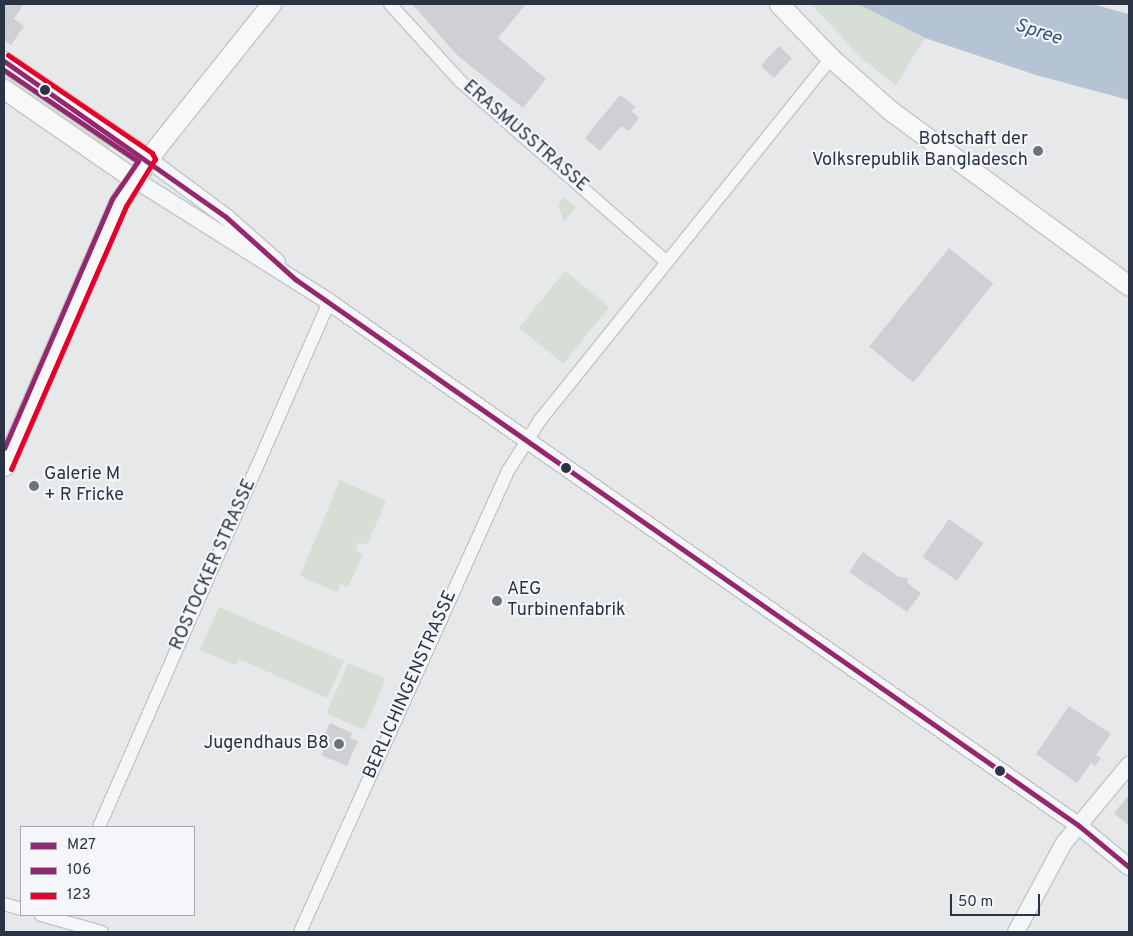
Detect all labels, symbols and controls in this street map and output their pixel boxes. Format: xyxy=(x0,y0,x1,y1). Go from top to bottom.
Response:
water label: Spree xyxy=(1012,15,1064,51)
street label: ERASMUSSTRASSE xyxy=(458,77,592,197)
unlabelled marker xyxy=(40,85,50,95)
place label: Botschaft der Volksrepublik Bangladesch xyxy=(812,130,1028,172)
marker: Botschaft der Volksrepublik Bangladesch xyxy=(1032,145,1044,157)
unlabelled marker xyxy=(561,463,571,473)
place label: Galerie M + R Fricke xyxy=(44,465,124,508)
street label: ROSTOCKER STRASSE xyxy=(166,476,262,654)
marker: Galerie M + R Fricke xyxy=(28,480,40,492)
place label: AEG Turbinenfabrik xyxy=(507,580,626,622)
street label: BERLICHINGENSTRASSE xyxy=(360,588,462,782)
marker: AEG Turbinenfabrik xyxy=(491,595,503,607)
place label: Jugendhaus B8 xyxy=(203,733,329,755)
marker: Jugendhaus B8 xyxy=(333,738,345,750)
unlabelled marker xyxy=(995,766,1005,776)
legend xyxy=(20,826,195,916)
text: M27 xyxy=(67,836,96,855)
text: 106 xyxy=(67,861,91,880)
scale bar xyxy=(953,884,1043,916)
text: 123 xyxy=(67,886,91,905)
text: 50 m xyxy=(958,893,993,912)

